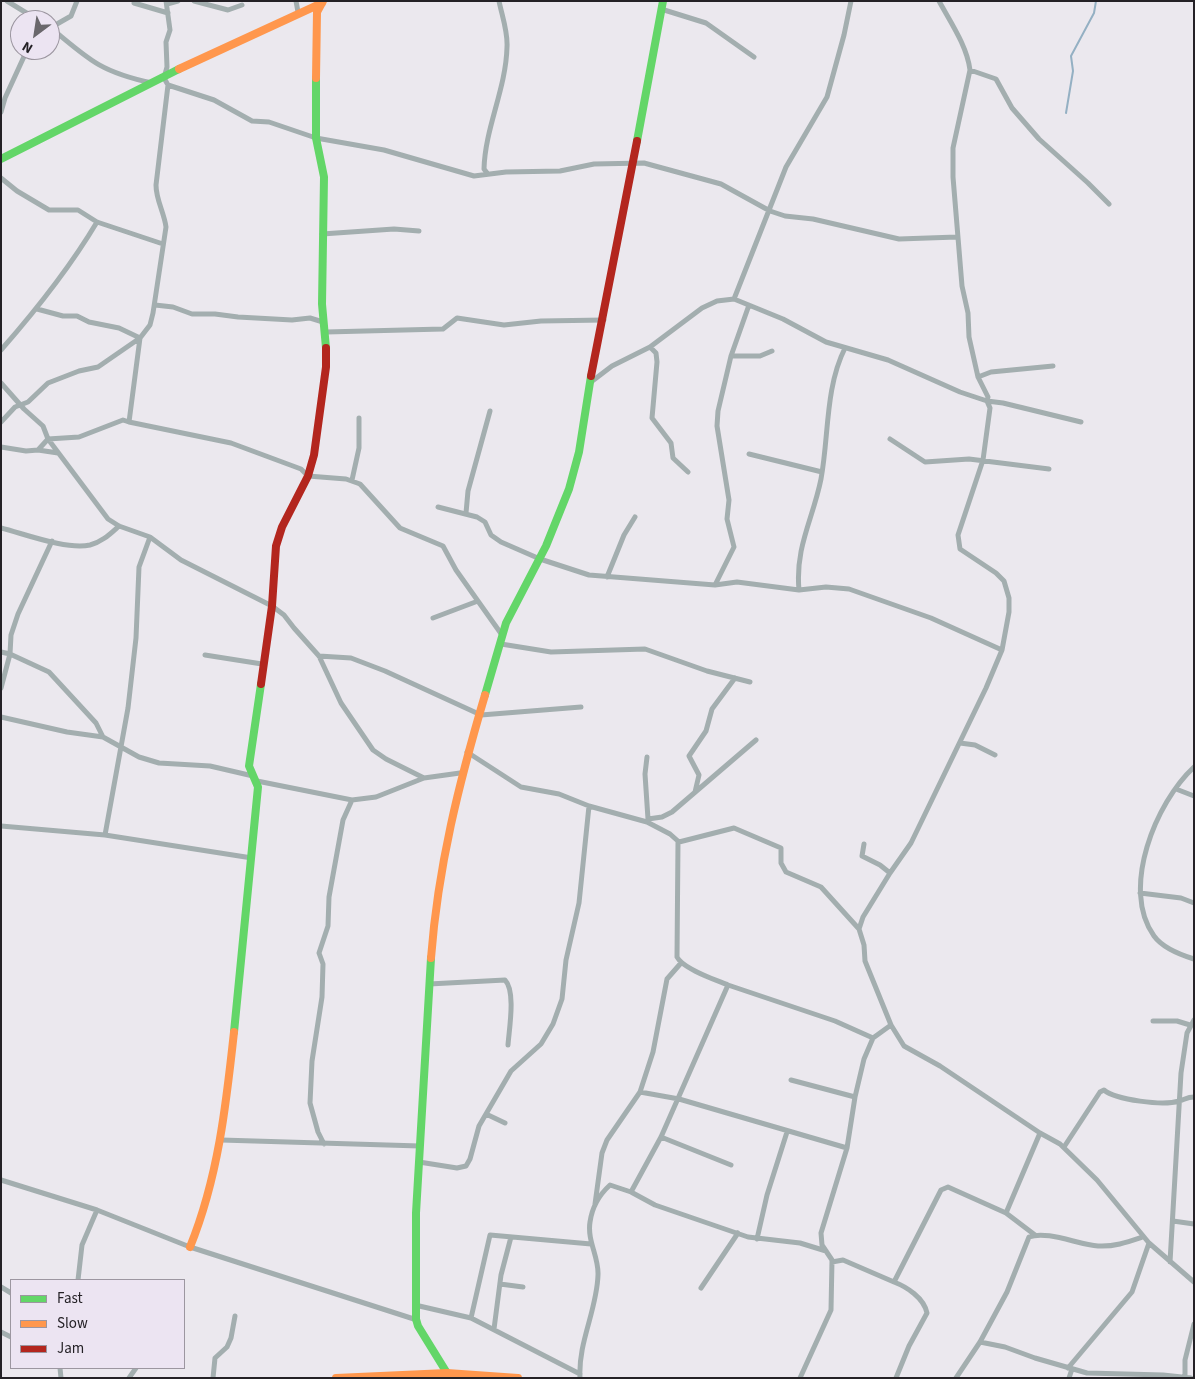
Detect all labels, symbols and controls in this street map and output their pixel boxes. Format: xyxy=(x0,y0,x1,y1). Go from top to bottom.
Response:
north arrow xyxy=(10,10,60,60)
text: N xyxy=(19,36,37,58)
legend xyxy=(10,1279,185,1369)
text: Fast xyxy=(57,1288,83,1309)
text: Slow xyxy=(57,1313,88,1334)
text: Jam xyxy=(57,1338,84,1359)

